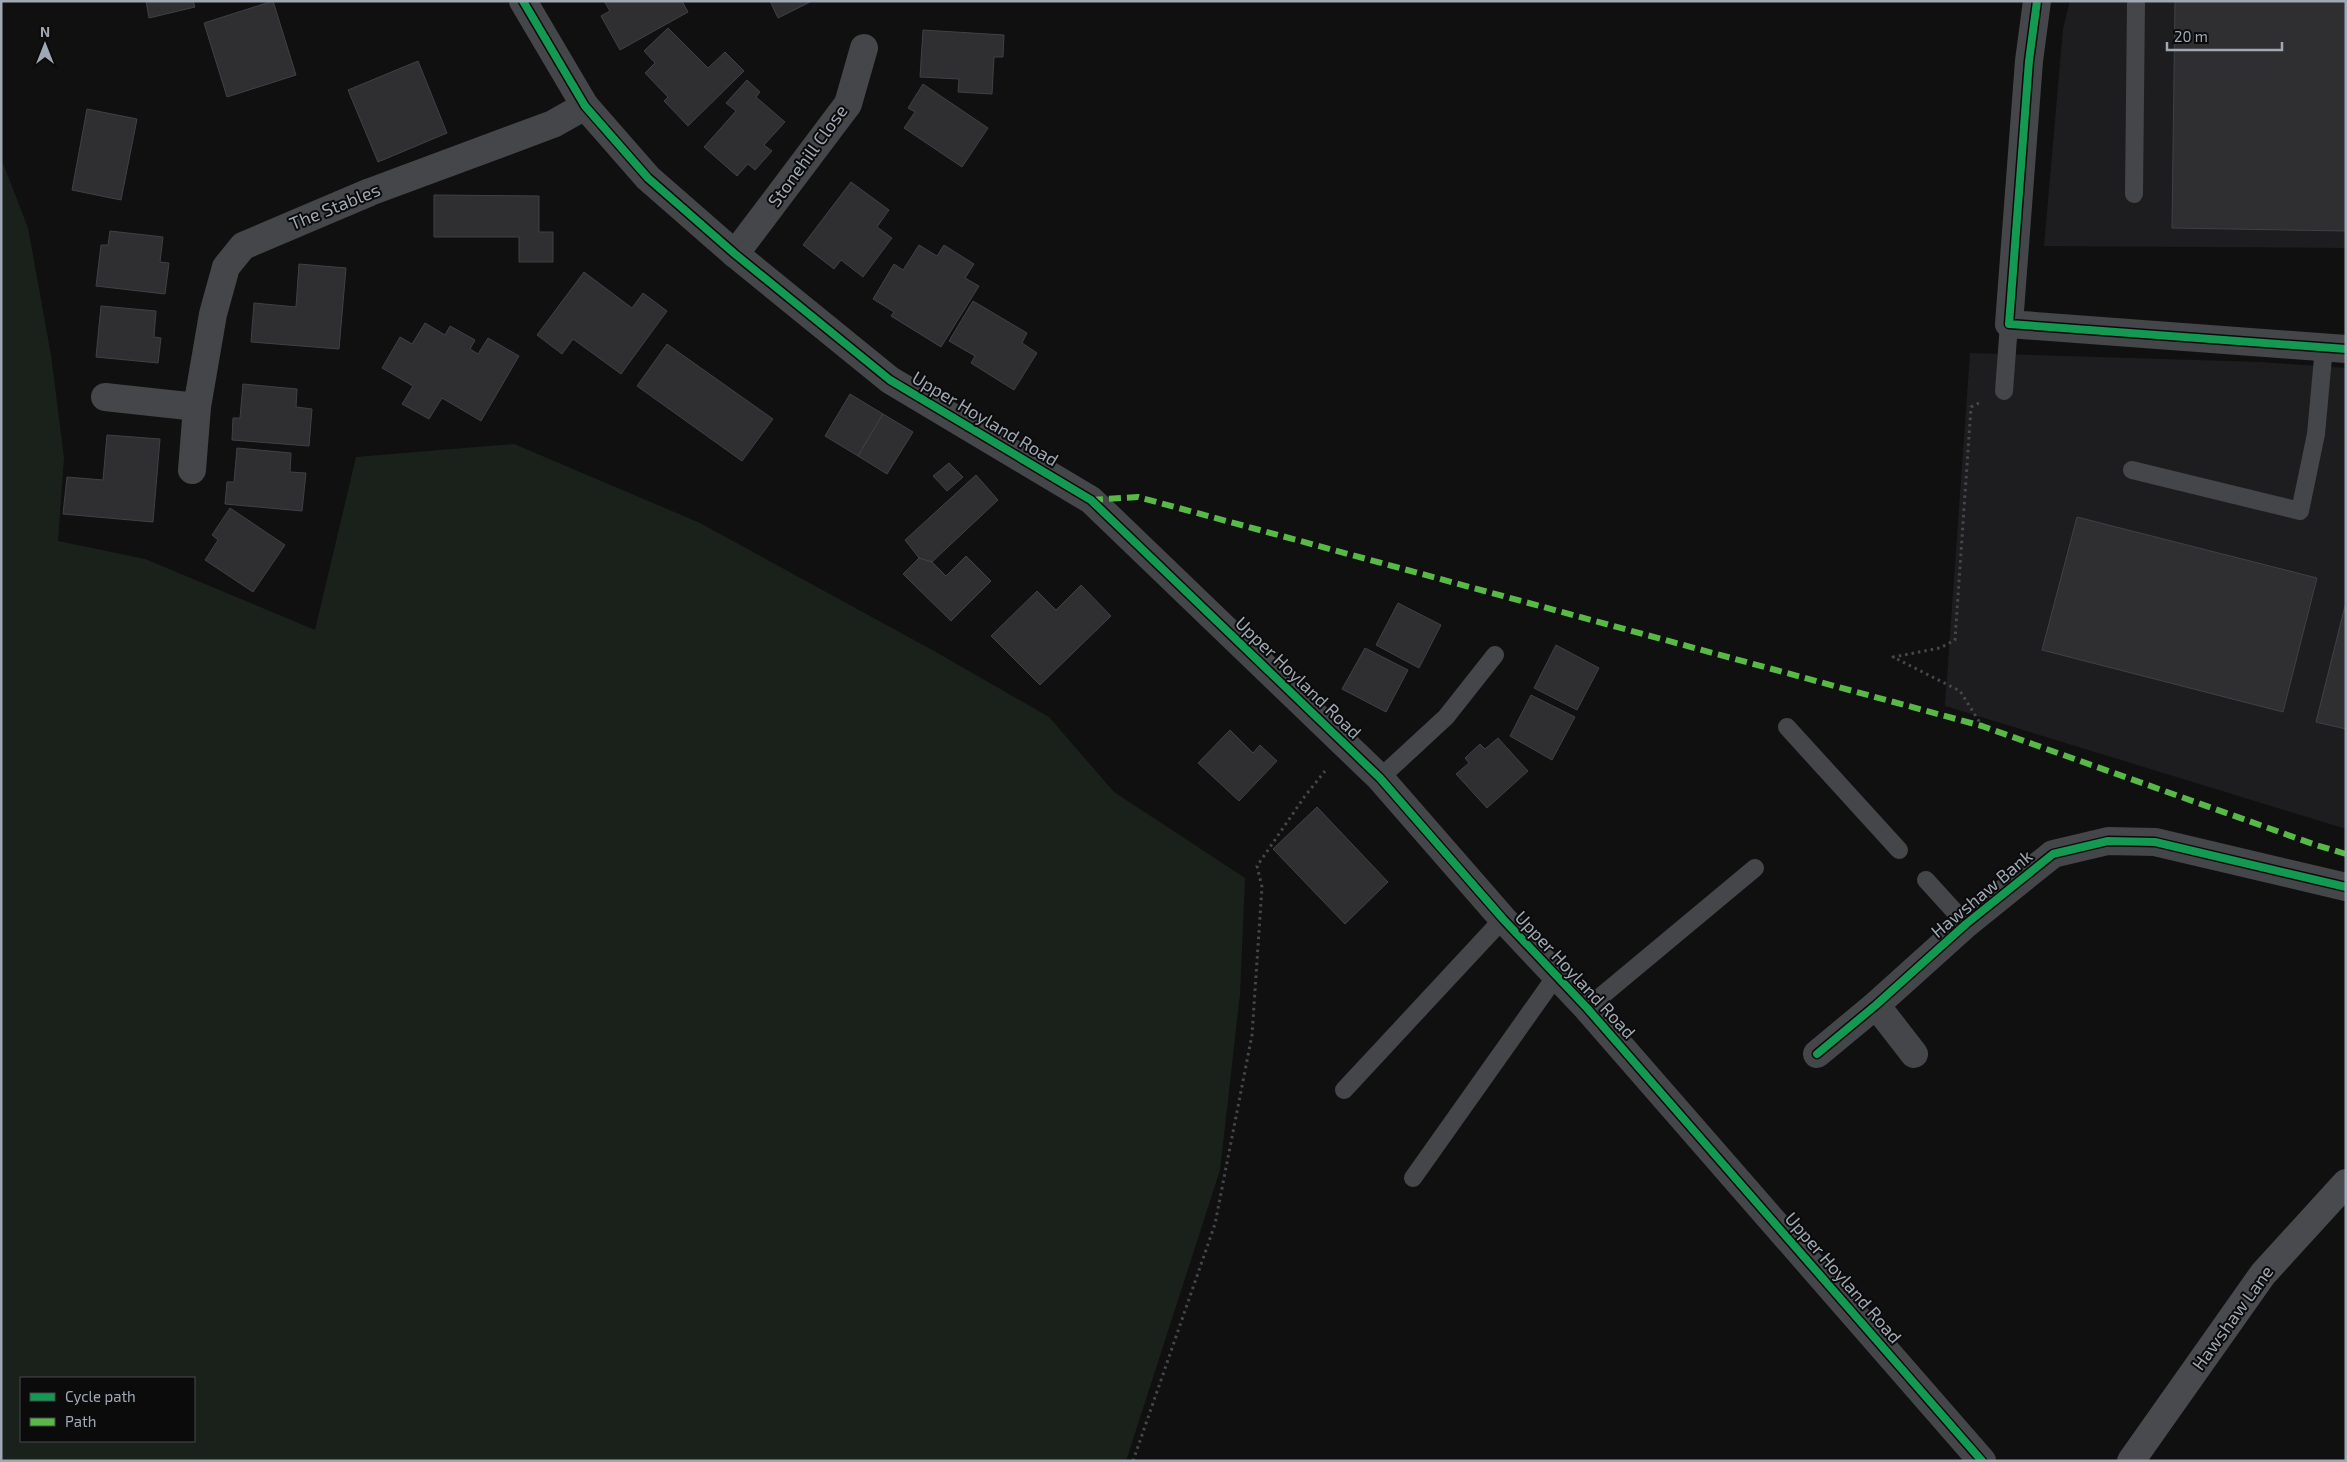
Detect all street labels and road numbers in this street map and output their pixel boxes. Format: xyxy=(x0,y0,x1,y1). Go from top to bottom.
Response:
street label: Stonehill Close xyxy=(763,100,852,211)
street label: The Stables xyxy=(286,178,383,234)
street label: Upper Hoyland Road xyxy=(908,366,1063,470)
street label: Upper Hoyland Road xyxy=(1231,612,1366,743)
street label: Hawshaw Bank xyxy=(1926,845,2036,942)
street label: Upper Hoyland Road xyxy=(1511,906,1641,1043)
street label: Upper Hoyland Road xyxy=(1781,1207,1907,1347)
street label: Hawshaw Lane xyxy=(2187,1261,2278,1374)

